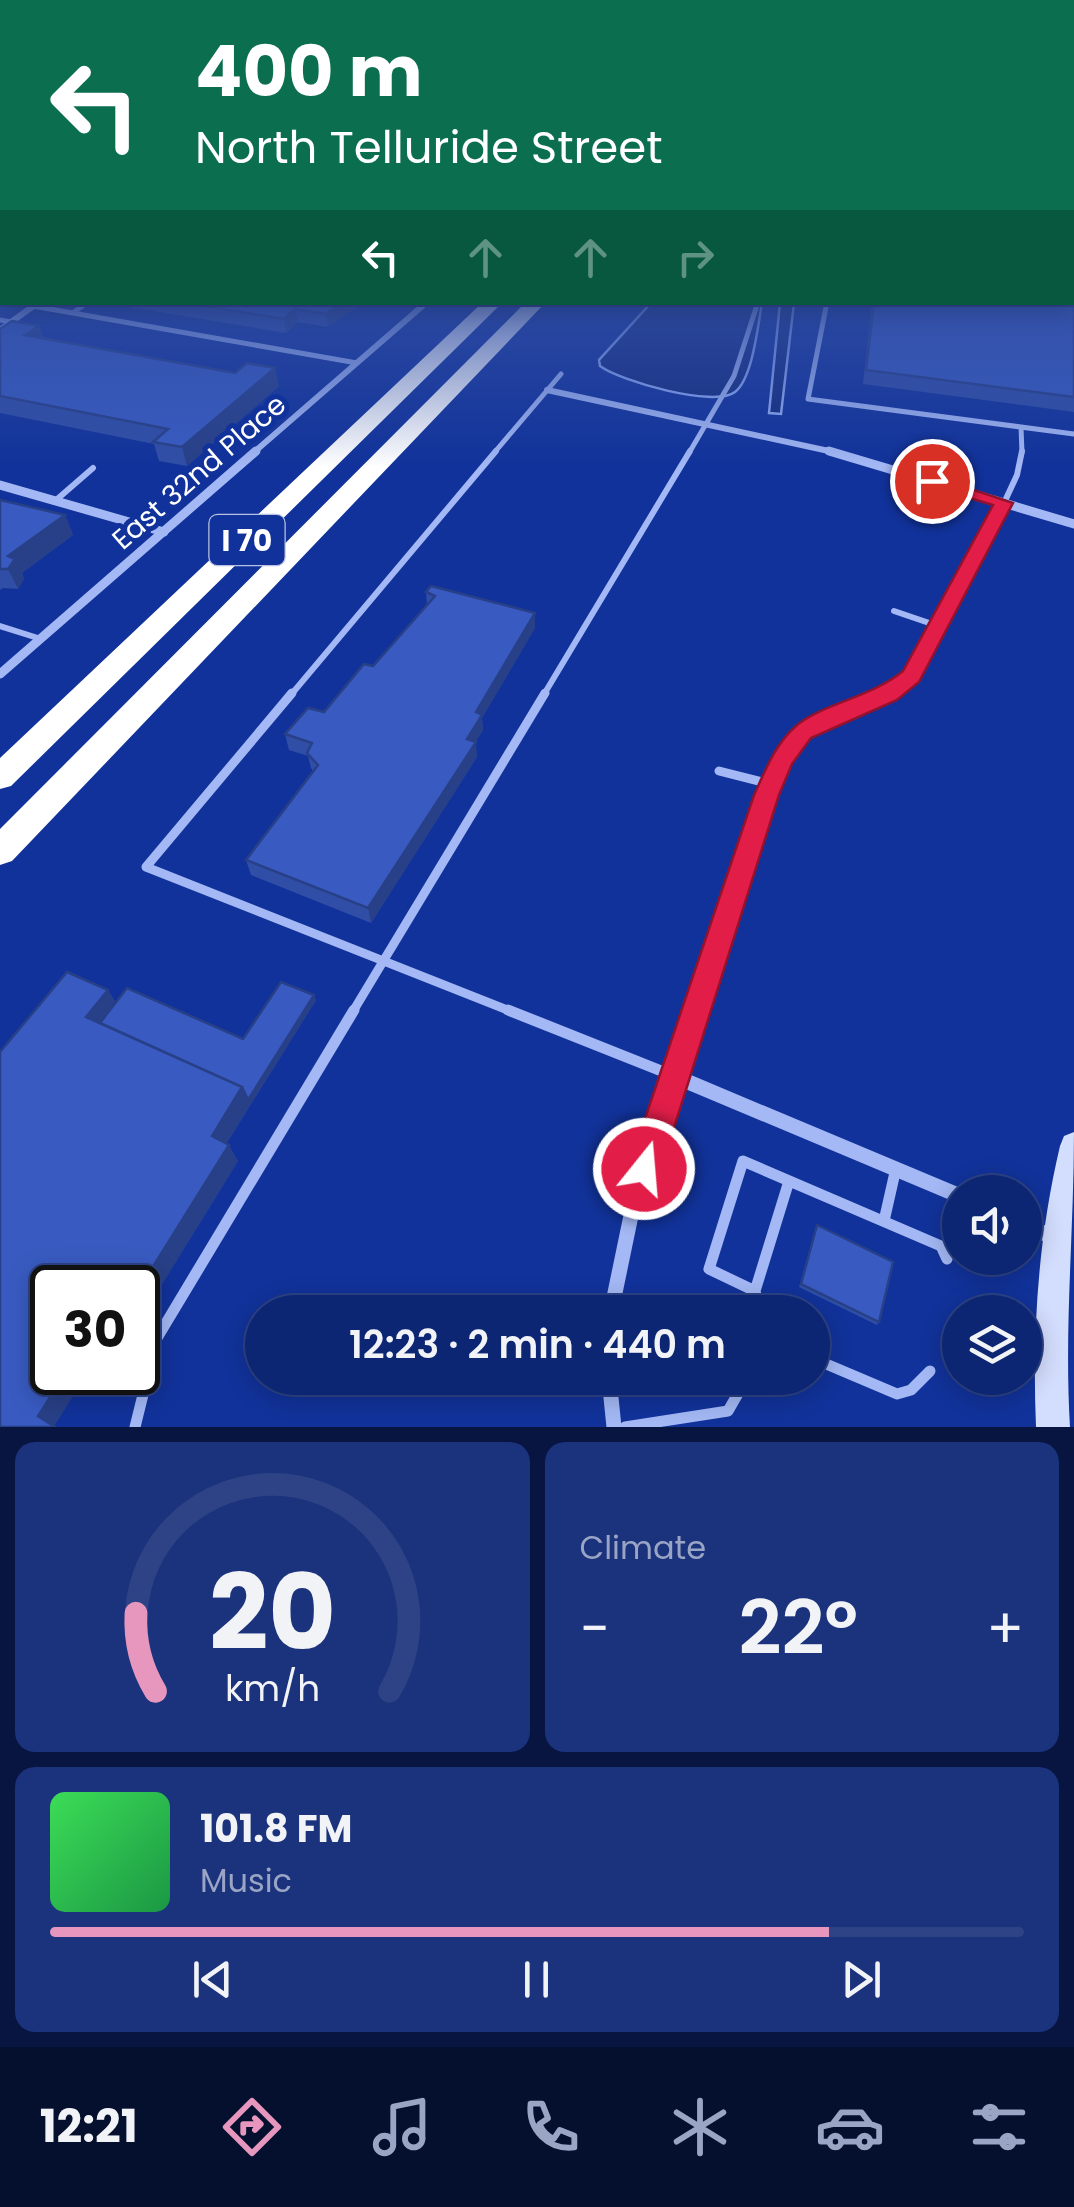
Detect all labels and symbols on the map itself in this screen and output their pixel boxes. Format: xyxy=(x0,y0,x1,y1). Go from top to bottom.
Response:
street label: East 32nd Place xyxy=(104,385,294,559)
pin xyxy=(890,439,975,524)
road number: I 70 xyxy=(210,515,284,565)
position arrow xyxy=(592,1117,696,1221)
speed limit sign: 30 xyxy=(30,1265,160,1395)

